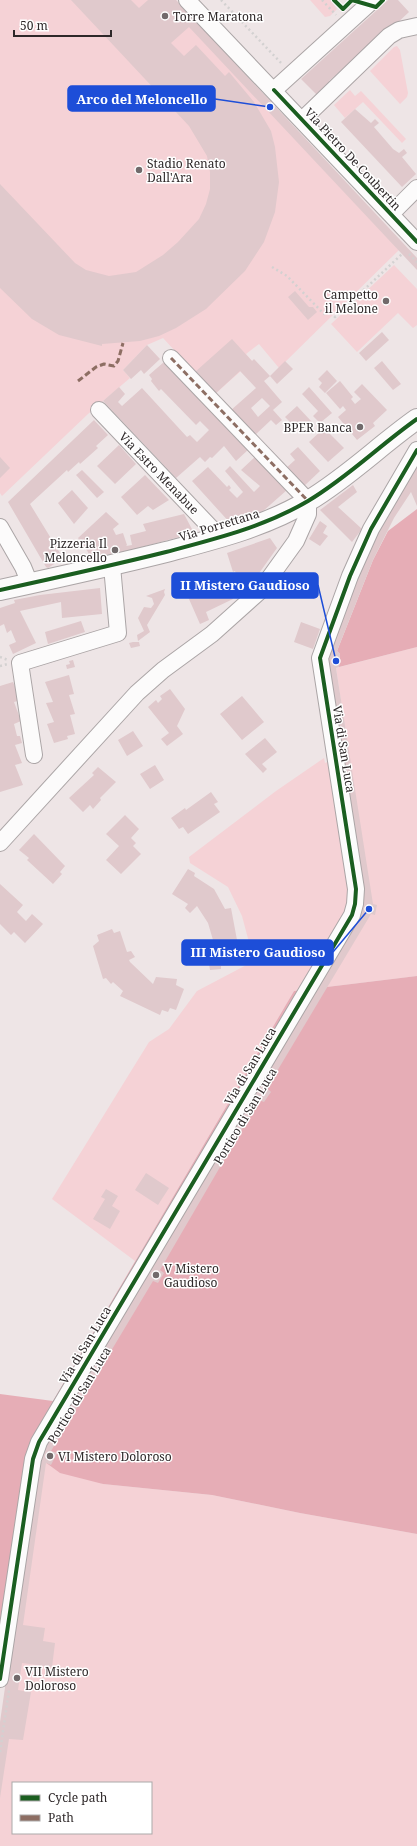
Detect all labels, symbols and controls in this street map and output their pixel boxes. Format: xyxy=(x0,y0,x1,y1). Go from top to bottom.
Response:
place label: Torre Maratona xyxy=(173,8,264,25)
marker: Torre Maratona xyxy=(160,11,170,21)
scale bar xyxy=(14,12,111,38)
text: 50 m xyxy=(20,17,48,34)
callout: Arco del Meloncello xyxy=(68,86,215,111)
text: Arco del Meloncello xyxy=(76,90,208,108)
street label: Via Pietro De Coubertin xyxy=(301,104,405,214)
place label: Stadio Renato Dall'Ara xyxy=(147,155,226,186)
marker: Stadio Renato Dall'Ara xyxy=(134,165,144,175)
place label: Campetto il Melone xyxy=(323,286,378,317)
marker: Campetto il Melone xyxy=(381,296,391,306)
place label: BPER Banca xyxy=(283,419,352,436)
marker: BPER Banca xyxy=(355,422,365,432)
street label: Via Estro Menabue xyxy=(115,428,203,518)
street label: Via Porrettana xyxy=(177,505,262,545)
place label: Pizzeria Il Meloncello xyxy=(44,535,107,566)
marker: Pizzeria Il Meloncello xyxy=(110,545,120,555)
callout: II Mistero Gaudioso xyxy=(172,573,318,598)
text: II Mistero Gaudioso xyxy=(180,576,310,594)
street label: Via di San Luca xyxy=(329,704,359,794)
callout: III Mistero Gaudioso xyxy=(182,940,333,965)
text: III Mistero Gaudioso xyxy=(191,943,325,961)
street label: Via di San Luca xyxy=(220,1024,280,1108)
street label: Portico di San Luca xyxy=(209,1064,281,1168)
place label: V Mistero Gaudioso xyxy=(164,1260,219,1291)
marker: V Mistero Gaudioso xyxy=(151,1270,161,1280)
street label: Via di San Luca xyxy=(55,1303,115,1387)
street label: Portico di San Luca xyxy=(43,1343,115,1447)
place label: VI Mistero Doloroso xyxy=(58,1448,172,1465)
marker: VI Mistero Doloroso xyxy=(45,1451,55,1461)
place label: VII Mistero Doloroso xyxy=(25,1663,89,1694)
marker: VII Mistero Doloroso xyxy=(12,1673,22,1683)
legend xyxy=(12,1782,152,1834)
text: Cycle path xyxy=(48,1789,108,1806)
text: Path xyxy=(48,1809,74,1826)

